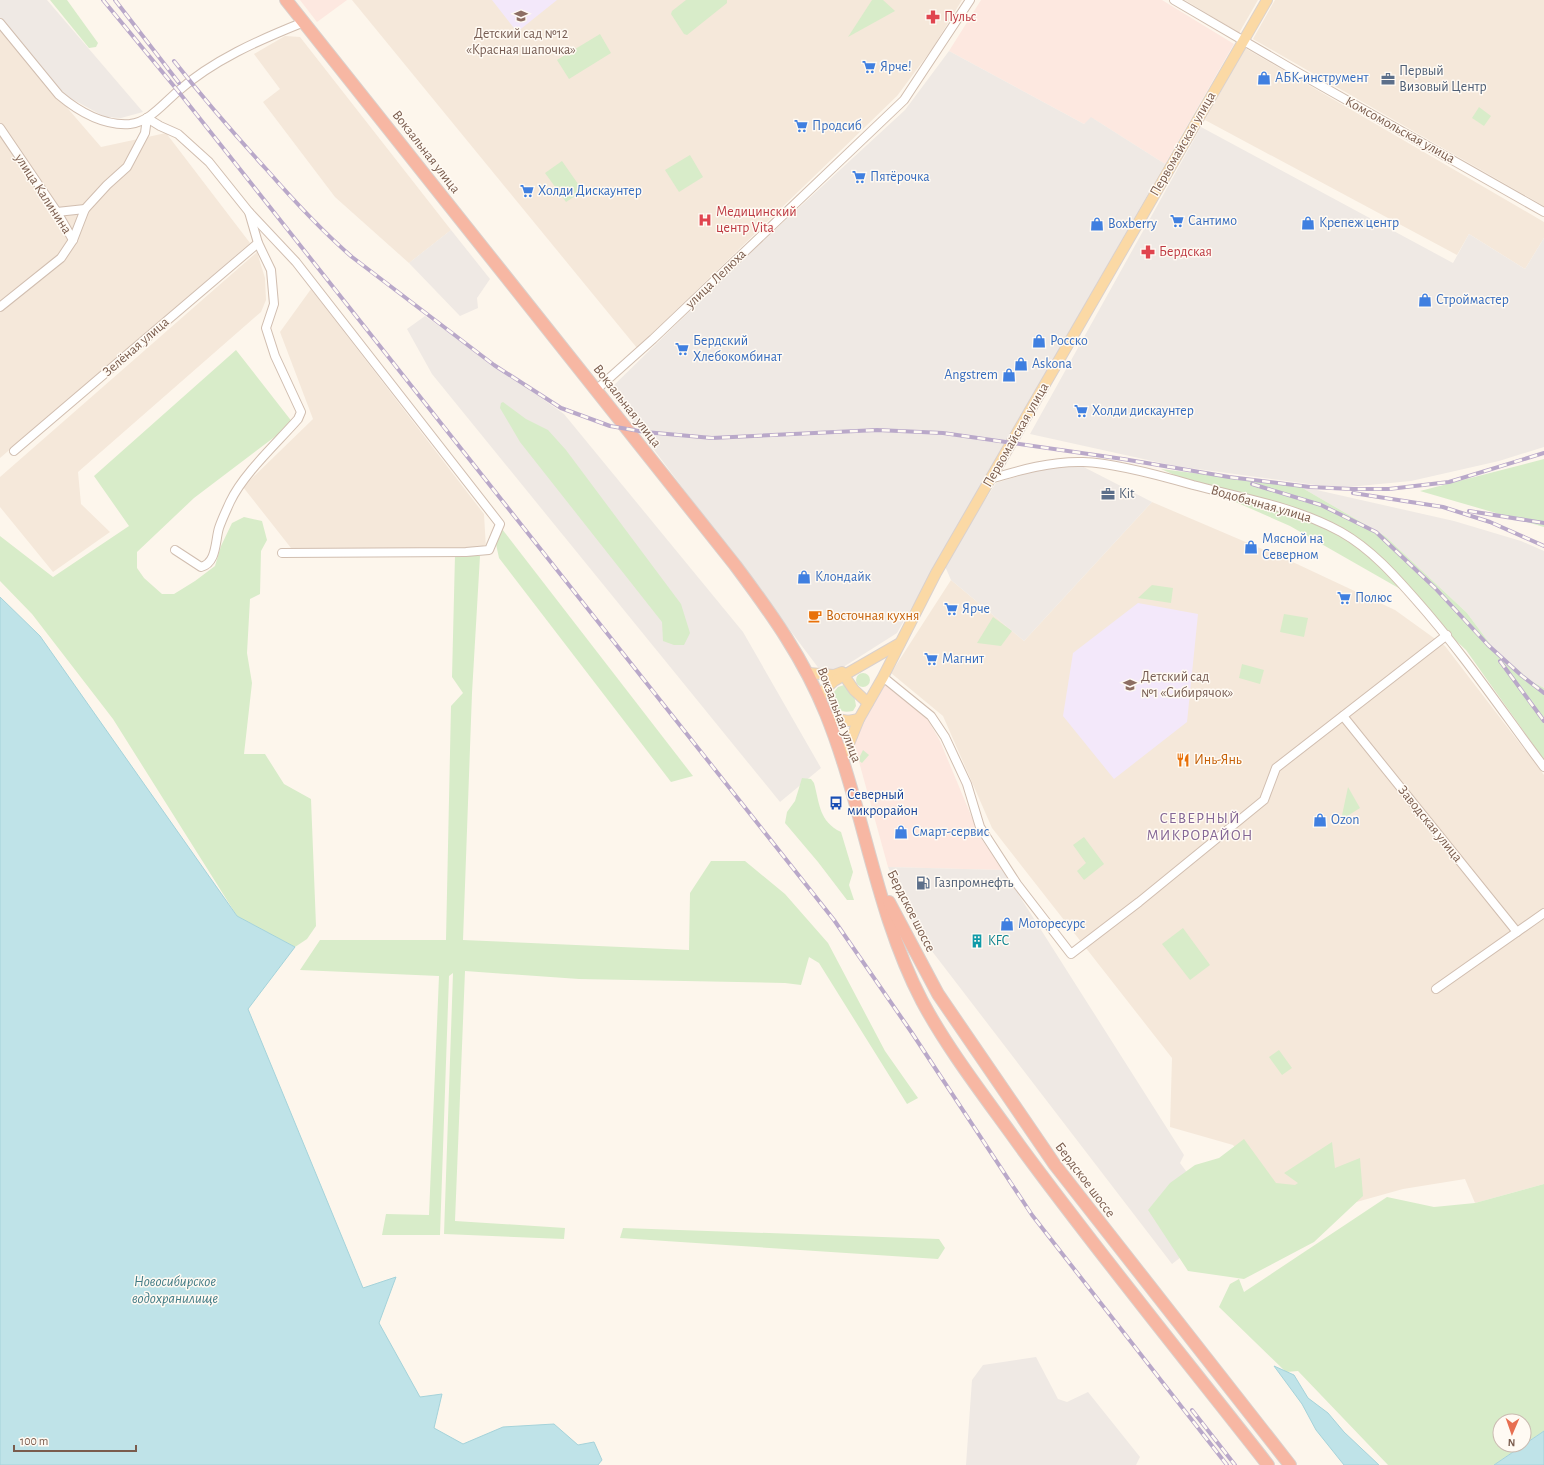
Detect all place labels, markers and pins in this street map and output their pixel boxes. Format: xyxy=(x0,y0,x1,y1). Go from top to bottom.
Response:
school or university icon: Детский сад №12 «Красная шапочка» xyxy=(513,8,529,24)
pharmacy icon: Пульс xyxy=(925,9,941,25)
place label: Пульс xyxy=(944,10,977,24)
place label: Детский сад №12 «Красная шапочка» xyxy=(466,27,576,57)
supermarket icon: Ярче! xyxy=(861,59,877,75)
place label: Ярче! xyxy=(880,60,912,74)
place label: Первый Визовый Центр xyxy=(1399,64,1487,94)
shop icon: АБК-инструмент xyxy=(1256,70,1272,86)
place label: АБК-инструмент xyxy=(1275,71,1370,85)
office icon: Первый Визовый Центр xyxy=(1380,71,1396,87)
supermarket icon: Продсиб xyxy=(793,118,809,134)
place label: Продсиб xyxy=(812,119,862,133)
supermarket icon: Пятёрочка xyxy=(851,169,867,185)
place label: Пятёрочка xyxy=(870,170,930,184)
supermarket icon: Холди Дискаунтер xyxy=(519,183,535,199)
place label: Холди Дискаунтер xyxy=(538,184,642,198)
place label: Медицинский центр Vita xyxy=(716,205,797,235)
hospital icon: Медицинский центр Vita xyxy=(697,212,713,228)
supermarket icon: Сантимо xyxy=(1169,213,1185,229)
place label: Сантимо xyxy=(1188,214,1237,228)
shop icon: Крепеж центр xyxy=(1300,215,1316,231)
shop icon: Boxberry xyxy=(1089,216,1105,232)
place label: Крепеж центр xyxy=(1319,216,1399,230)
place label: Boxberry xyxy=(1108,217,1157,231)
pharmacy icon: Бердская xyxy=(1140,244,1156,260)
place label: Бердская xyxy=(1159,245,1212,259)
shop icon: Строймастер xyxy=(1417,292,1433,308)
place label: Строймастер xyxy=(1436,293,1509,307)
shop icon: Росско xyxy=(1031,333,1047,349)
place label: Бердский Хлебокомбинат xyxy=(693,334,783,364)
place label: Росско xyxy=(1050,334,1088,348)
supermarket icon: Бердский Хлебокомбинат xyxy=(674,341,690,357)
shop icon: Askona xyxy=(1013,356,1029,372)
place label: Askona xyxy=(1032,357,1072,371)
shop icon: Angstrem xyxy=(1001,367,1017,383)
place label: Angstrem xyxy=(944,368,998,382)
supermarket icon: Холди дискаунтер xyxy=(1073,403,1089,419)
place label: Холди дискаунтер xyxy=(1092,404,1194,418)
office icon: Kit xyxy=(1100,486,1116,502)
place label: Kit xyxy=(1119,487,1135,501)
place label: Мясной на Северном xyxy=(1262,532,1324,562)
shop icon: Мясной на Северном xyxy=(1243,539,1259,555)
shop icon: Клондайк xyxy=(796,569,812,585)
place label: Клондайк xyxy=(815,570,871,584)
supermarket icon: Полюс xyxy=(1336,590,1352,606)
place label: Полюс xyxy=(1355,591,1392,605)
supermarket icon: Ярче xyxy=(943,601,959,617)
place label: Ярче xyxy=(962,602,990,616)
cafe icon: Восточная кухня xyxy=(807,608,823,624)
place label: Восточная кухня xyxy=(826,609,919,623)
supermarket icon: Магнит xyxy=(923,651,939,667)
place label: Магнит xyxy=(942,652,985,666)
place label: Детский сад №1 «Сибирячок» xyxy=(1141,670,1233,700)
school or university icon: Детский сад №1 «Сибирячок» xyxy=(1122,677,1138,693)
restaurant icon: Инь-Янь xyxy=(1175,752,1191,768)
place label: Инь-Янь xyxy=(1194,753,1242,767)
place label: Северный микрорайон xyxy=(847,788,918,818)
bus stop icon: Северный микрорайон xyxy=(828,795,844,811)
shop icon: Ozon xyxy=(1312,812,1328,828)
place label: Ozon xyxy=(1331,813,1359,827)
shop icon: Смарт-сервис xyxy=(893,824,909,840)
place label: Смарт-сервис xyxy=(912,825,990,839)
fuel station icon: Газпромнефть xyxy=(915,875,931,891)
place label: Газпромнефть xyxy=(934,876,1013,890)
shop icon: Моторесурс xyxy=(999,916,1015,932)
place label: Моторесурс xyxy=(1018,917,1086,931)
building icon: KFC xyxy=(969,933,985,949)
place label: KFC xyxy=(988,934,1009,948)

